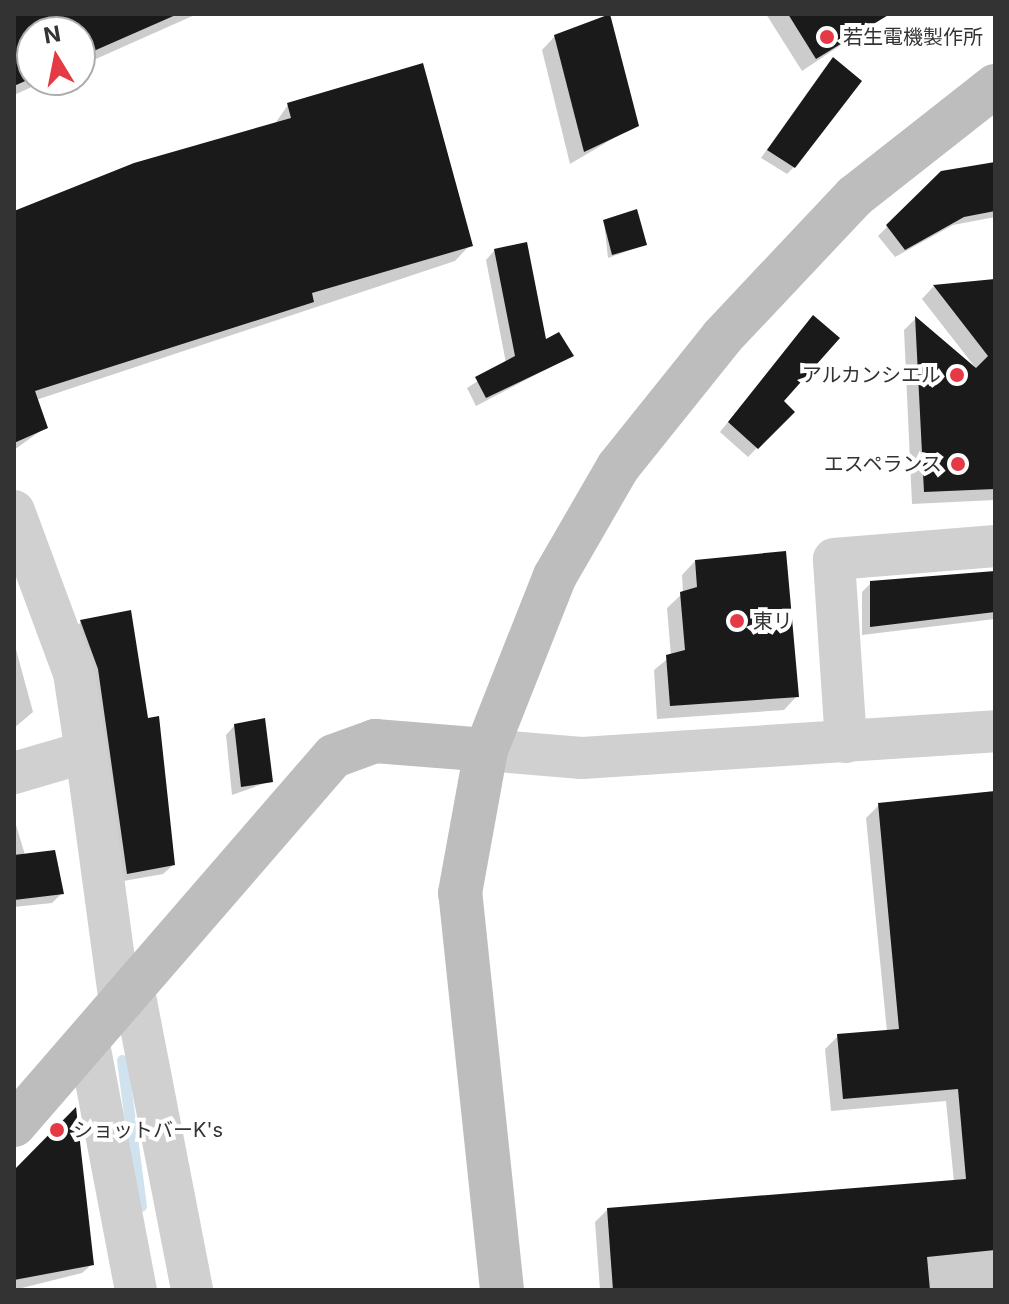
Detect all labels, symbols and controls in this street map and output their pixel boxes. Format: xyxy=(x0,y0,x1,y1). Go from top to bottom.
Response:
north arrow xyxy=(16,16,96,96)
text: N xyxy=(42,20,63,49)
place label: 若生電機製作所 xyxy=(843,25,983,49)
marker: 若生電機製作所 xyxy=(818,28,836,46)
place label: アルカンシエル xyxy=(801,363,941,387)
marker: アルカンシエル xyxy=(948,366,966,384)
place label: エスペランス xyxy=(822,452,942,476)
marker: エスペランス xyxy=(949,455,967,473)
place label: 東リ xyxy=(753,609,793,633)
marker: 東リ xyxy=(728,612,746,630)
place label: ショットバーK's xyxy=(73,1118,223,1142)
marker: ショットバーK's xyxy=(48,1121,66,1139)

